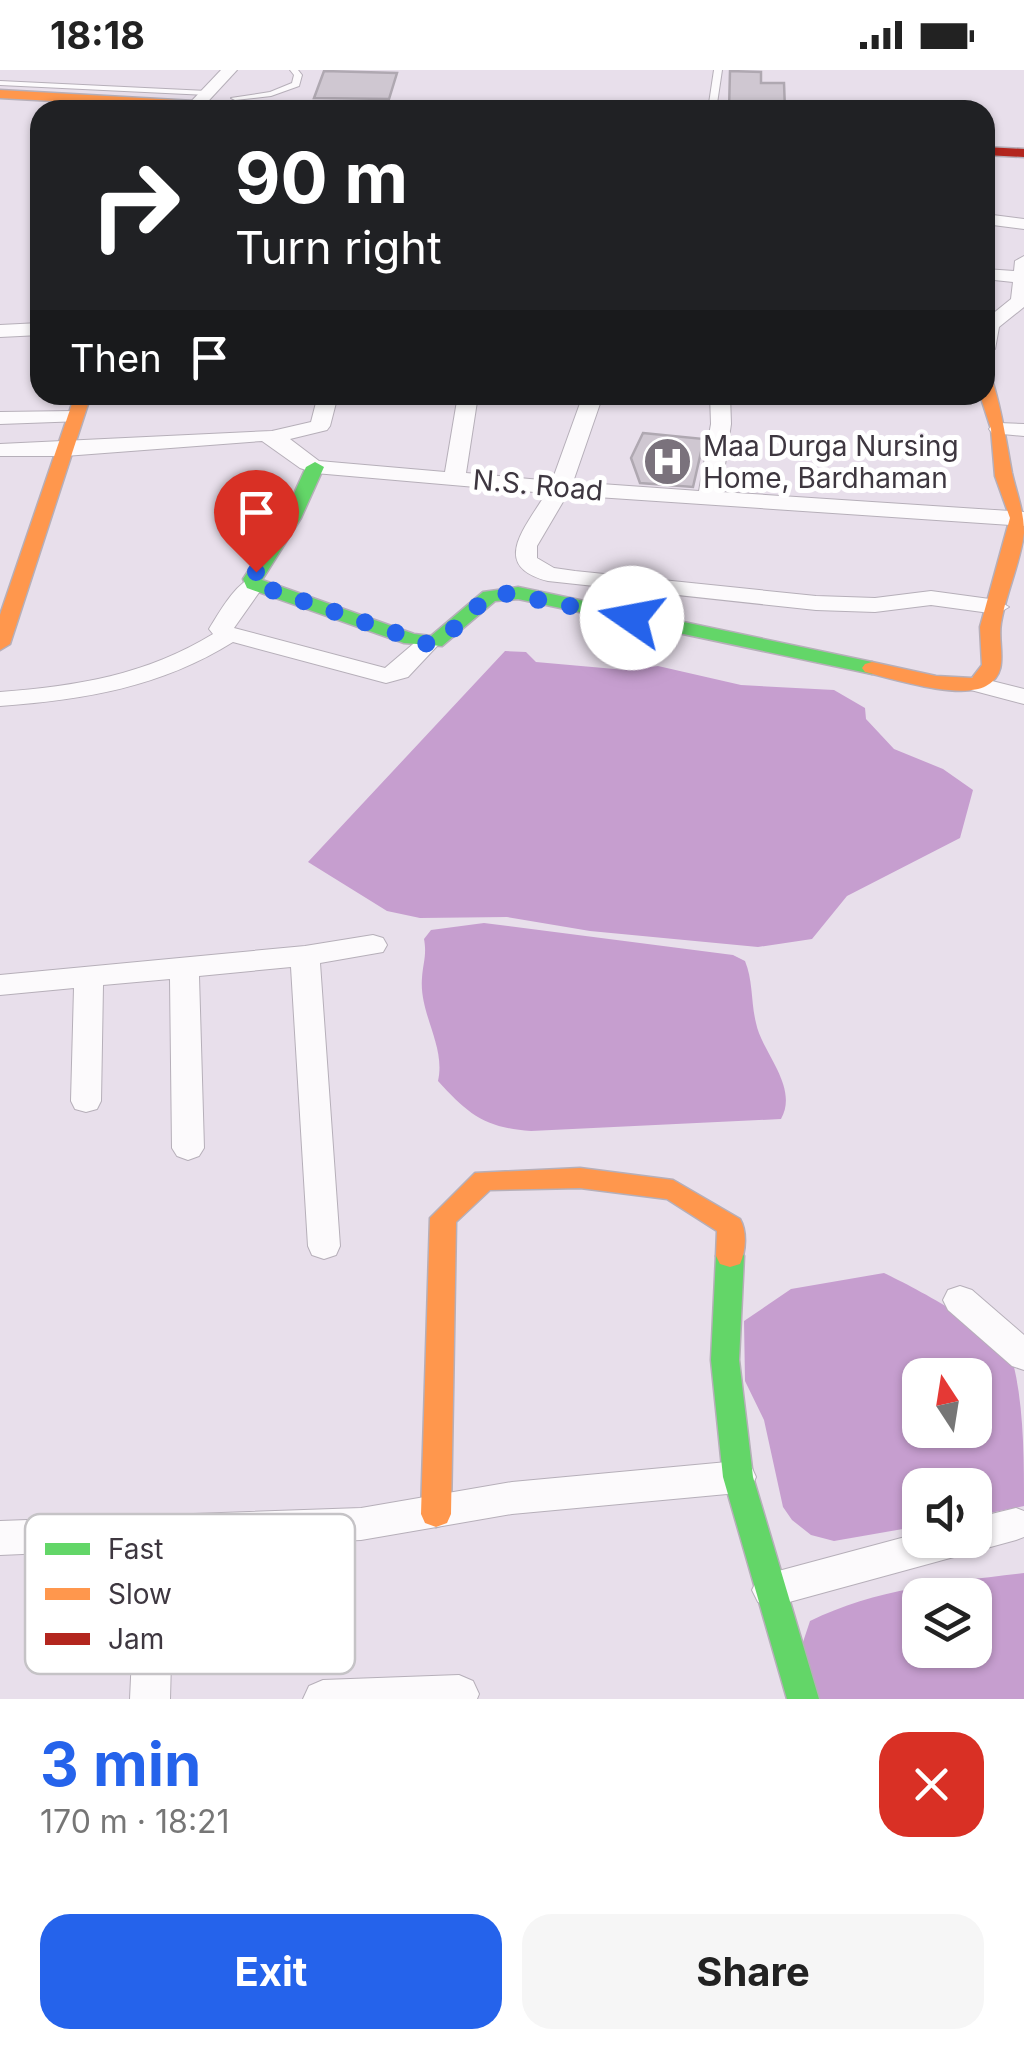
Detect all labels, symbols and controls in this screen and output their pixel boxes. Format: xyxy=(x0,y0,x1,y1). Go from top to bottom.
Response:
text: 18:18 xyxy=(50,12,145,58)
text: 90 m xyxy=(235,135,408,220)
icon: right xyxy=(70,140,200,270)
text: Turn right xyxy=(235,220,442,275)
icon: arrive xyxy=(182,330,237,385)
text: Then xyxy=(70,335,162,381)
place label: Maa Durga Nursing Home, Bardhaman xyxy=(703,429,959,495)
hospital icon: Maa Durga Nursing Home, Bardhaman xyxy=(642,436,694,488)
street label: N.S. Road xyxy=(471,462,605,508)
pin xyxy=(214,470,299,573)
icon: arrive xyxy=(229,485,284,540)
position arrow xyxy=(580,566,684,670)
north arrow xyxy=(902,1358,992,1448)
map controls xyxy=(902,1358,992,1668)
button: sound xyxy=(902,1468,992,1558)
legend xyxy=(25,1514,355,1674)
text: Fast xyxy=(108,1532,164,1566)
text: Slow xyxy=(108,1577,172,1611)
button: layers xyxy=(902,1578,992,1668)
text: Jam xyxy=(108,1622,164,1656)
text: 3 min xyxy=(40,1728,201,1800)
button: close xyxy=(879,1732,984,1837)
text: 170 m · 18:21 xyxy=(40,1802,230,1841)
button: Exit xyxy=(40,1914,502,2029)
button: Share xyxy=(522,1914,984,2029)

